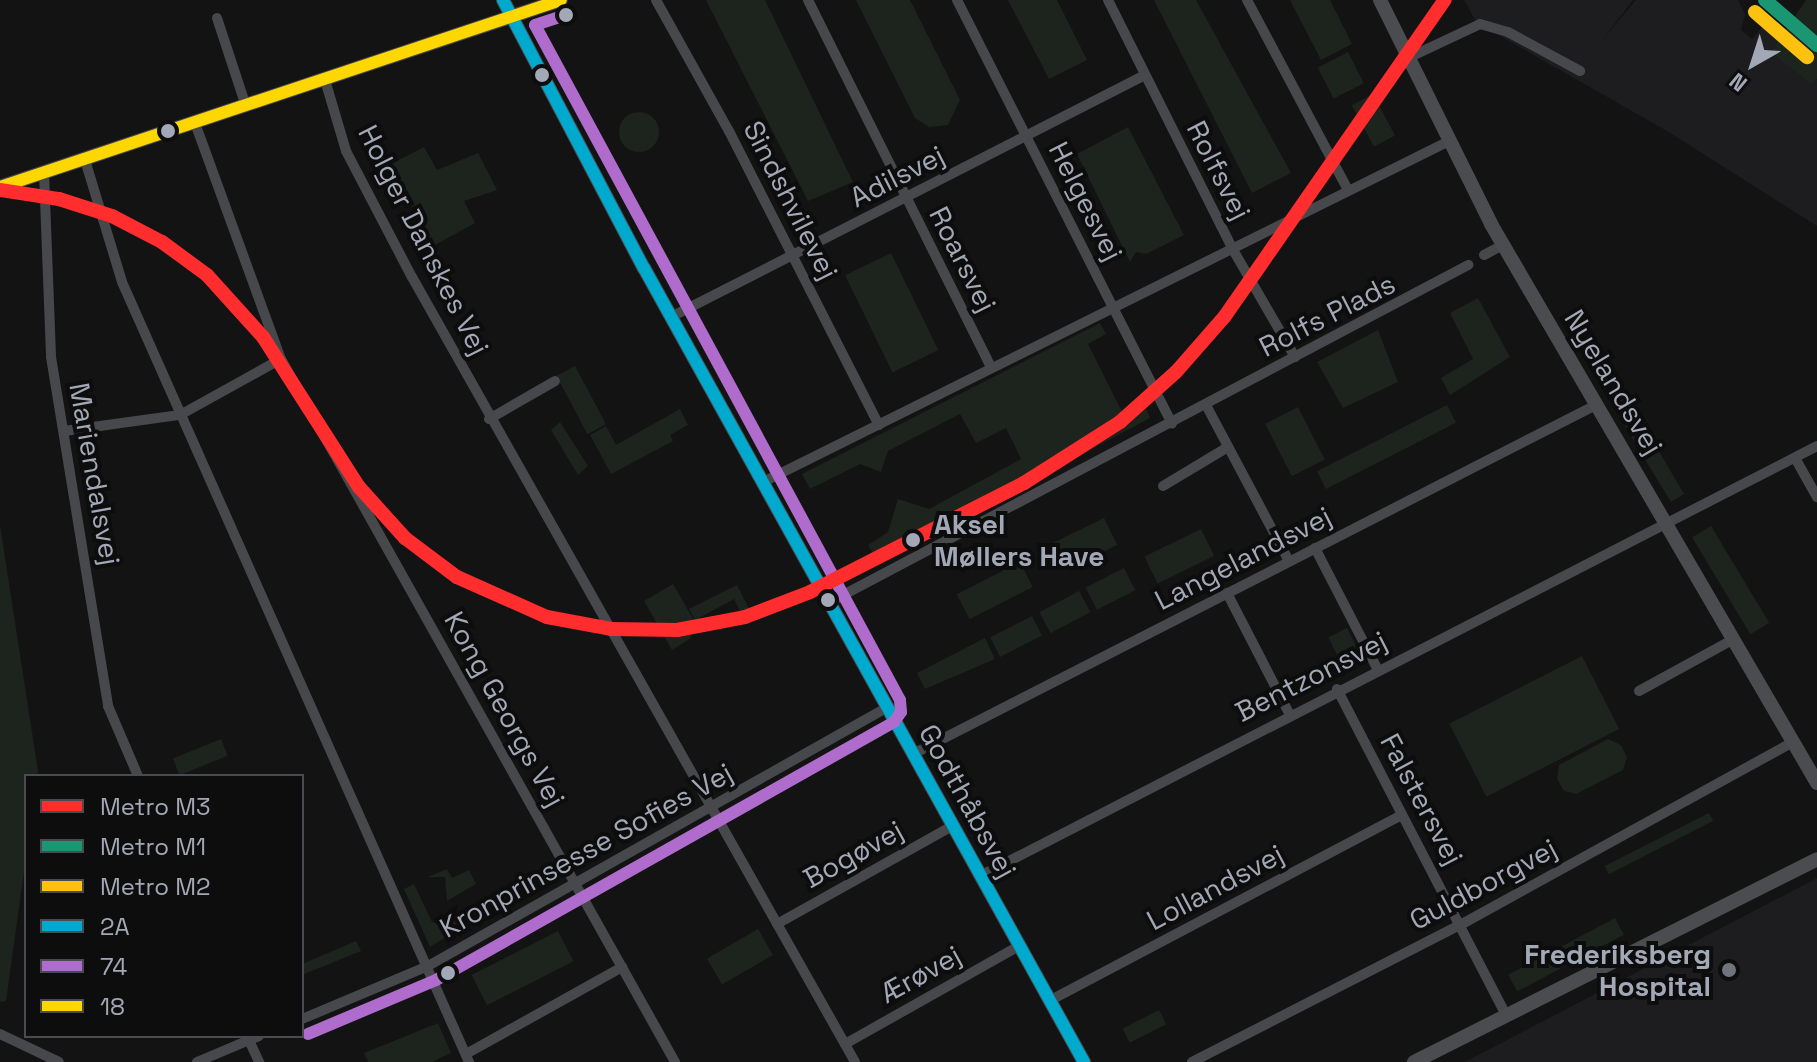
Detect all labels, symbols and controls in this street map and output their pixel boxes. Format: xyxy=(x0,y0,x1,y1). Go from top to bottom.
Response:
unlabelled marker xyxy=(558,7,574,23)
north arrow xyxy=(1713,24,1793,104)
unlabelled marker xyxy=(534,67,550,83)
text: N xyxy=(1723,67,1752,98)
street label: Sindshvilevej xyxy=(737,115,845,285)
street label: Rolfsvej xyxy=(1180,115,1258,225)
street label: Holger Danskes Vej xyxy=(351,119,497,361)
unlabelled marker xyxy=(160,123,176,139)
street label: Helgesvej xyxy=(1042,136,1130,266)
street label: Adilsvej xyxy=(844,138,950,214)
street label: Roarsvej xyxy=(922,201,1004,317)
street label: Rolfs Plads xyxy=(1253,266,1401,364)
street label: Nyelandsvej xyxy=(1558,304,1670,460)
street label: Mariendalsvej xyxy=(62,380,128,568)
street label: Langelandsvej xyxy=(1149,499,1337,617)
place label: Aksel Møllers Have xyxy=(934,507,1104,573)
marker: Aksel Møllers Have xyxy=(899,526,927,554)
unlabelled marker xyxy=(820,592,836,608)
street label: Kong Georgs Vej xyxy=(437,605,573,813)
street label: Bentzonsvej xyxy=(1230,623,1392,729)
street label: Godthåbsvej xyxy=(912,718,1024,884)
street label: Falstersvej xyxy=(1373,728,1471,870)
street label: Kronprinsesse Sofies Vej xyxy=(434,755,738,945)
legend xyxy=(24,774,304,1038)
text: Metro M3 xyxy=(100,791,210,822)
street label: Bogøvej xyxy=(797,813,909,895)
text: Metro M1 xyxy=(100,831,206,862)
street label: Guldborgvej xyxy=(1404,831,1562,937)
street label: Lollandsvej xyxy=(1141,837,1289,937)
text: Metro M2 xyxy=(100,871,210,902)
text: 2A xyxy=(100,911,130,942)
place label: Frederiksberg Hospital xyxy=(1524,937,1711,1003)
street label: Ærøvej xyxy=(873,938,967,1010)
text: 74 xyxy=(100,951,127,982)
marker: Frederiksberg Hospital xyxy=(1718,959,1740,981)
unlabelled marker xyxy=(440,965,456,981)
text: 18 xyxy=(100,991,125,1022)

